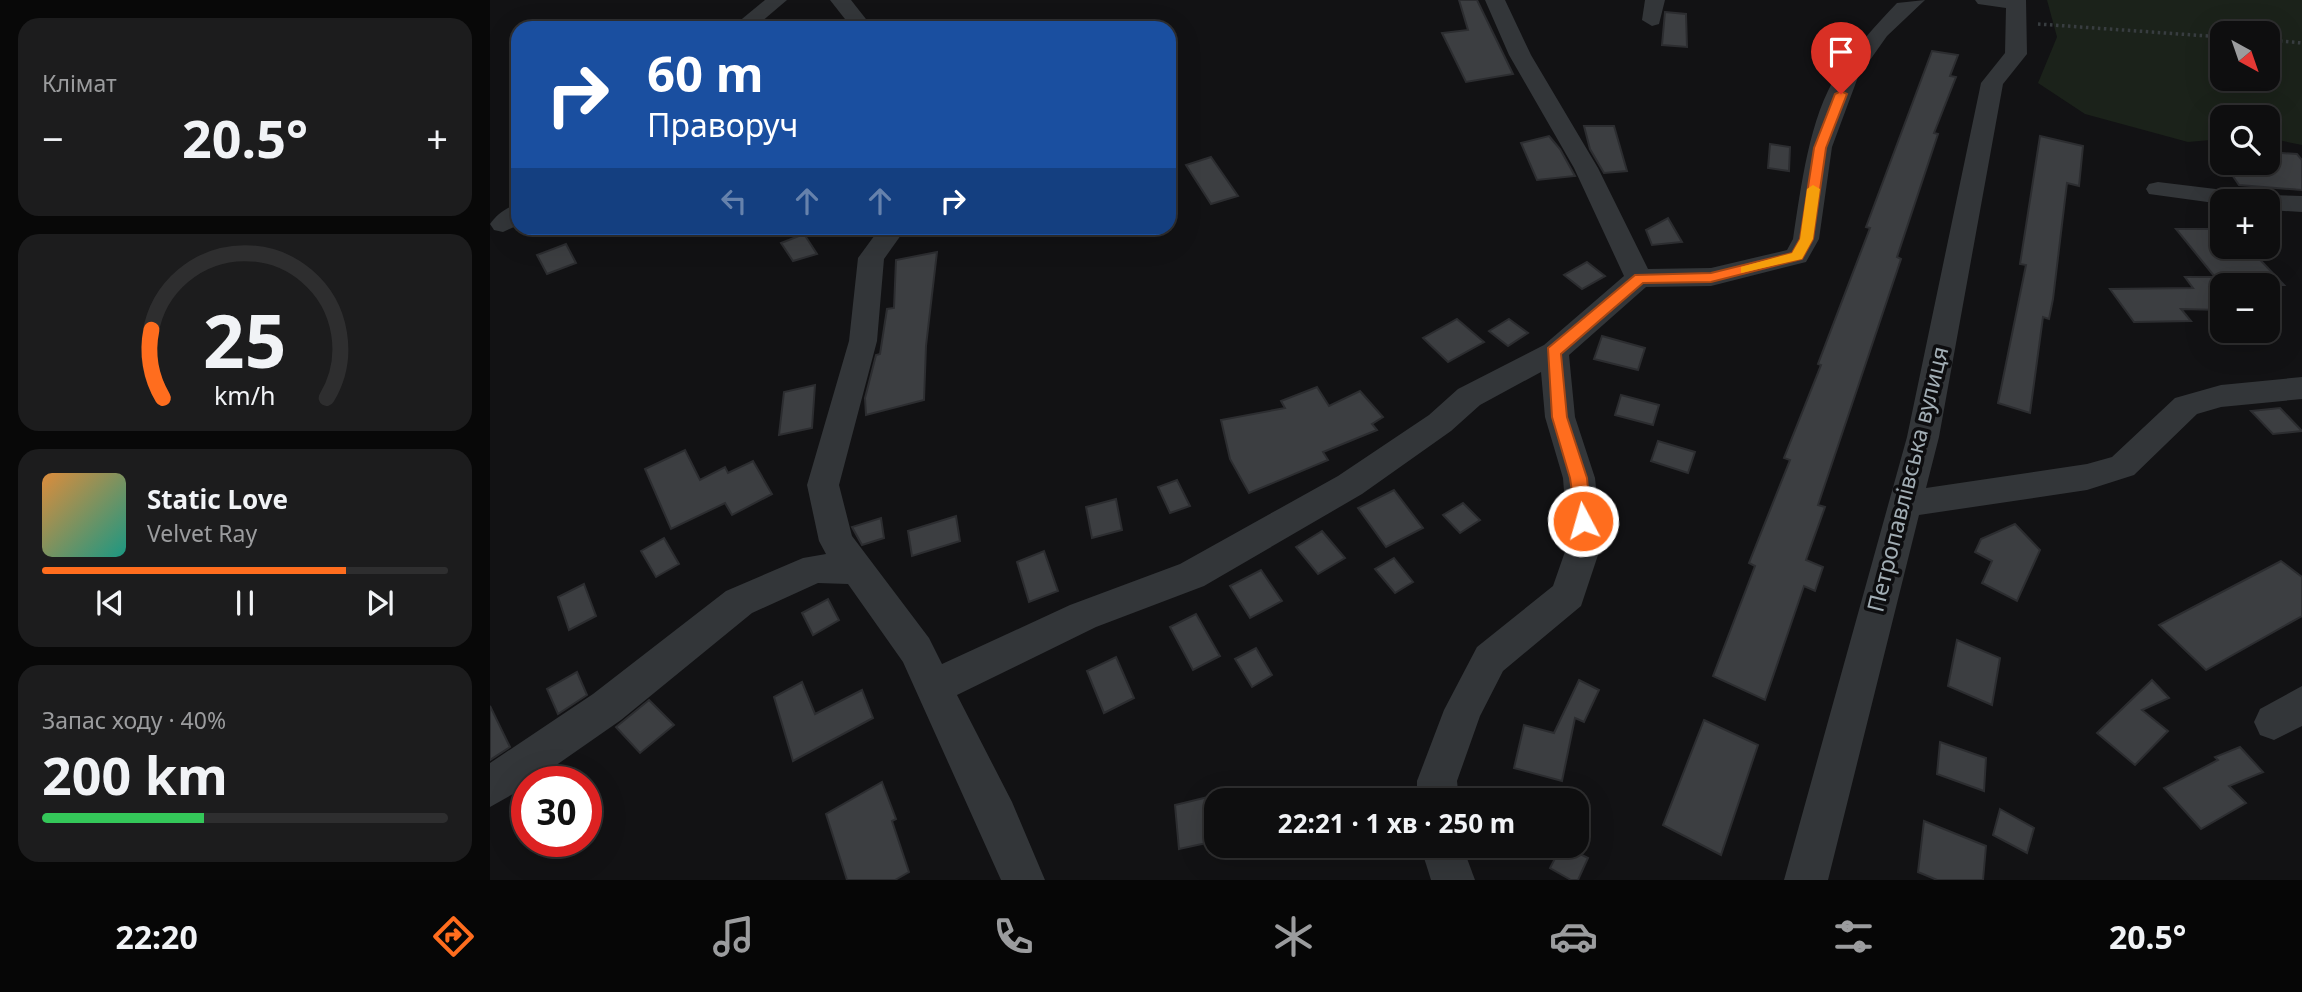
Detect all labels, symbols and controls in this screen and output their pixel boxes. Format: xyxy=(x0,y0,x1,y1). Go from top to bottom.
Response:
north arrow xyxy=(2210,21,2280,91)
map controls xyxy=(2210,21,2280,343)
pin xyxy=(1811,22,1871,94)
icon: arrive xyxy=(1822,33,1860,71)
text: 60 m xyxy=(647,40,764,106)
icon: right xyxy=(532,49,623,140)
text: Клімат xyxy=(42,67,117,99)
text: 20.5° xyxy=(182,102,308,173)
text: Праворуч xyxy=(647,103,798,146)
button: search xyxy=(2210,105,2280,175)
text: − xyxy=(42,112,64,164)
text: + xyxy=(426,112,448,164)
icon: left xyxy=(715,182,753,220)
icon: ahead xyxy=(788,182,826,220)
icon: ahead xyxy=(861,182,899,220)
icon: right xyxy=(934,182,972,220)
button: + xyxy=(2210,189,2280,259)
button: − xyxy=(2210,273,2280,343)
text: 25 xyxy=(203,291,287,390)
street label: Петропавлівська вулиця xyxy=(1859,343,1955,615)
text: km/h xyxy=(214,378,276,412)
text: Static Love xyxy=(147,481,288,517)
position arrow xyxy=(1546,484,1620,558)
text: Velvet Ray xyxy=(147,517,257,549)
icon: previous xyxy=(91,584,129,622)
icon: pause xyxy=(226,584,264,622)
icon: next xyxy=(361,584,399,622)
text: Запас ходу · 40% xyxy=(42,704,226,736)
text: 200 km xyxy=(42,739,228,810)
speed limit sign: 30 xyxy=(511,766,602,857)
text: 22:21 · 1 хв · 250 m xyxy=(1278,805,1515,841)
icon: directions xyxy=(429,912,478,961)
icon: music xyxy=(709,912,758,961)
icon: phone xyxy=(989,912,1038,961)
icon: climate xyxy=(1269,912,1318,961)
icon: car xyxy=(1549,912,1598,961)
icon: filters xyxy=(1829,912,1878,961)
text: 22:20 xyxy=(116,915,198,958)
text: 20.5° xyxy=(2109,915,2186,958)

